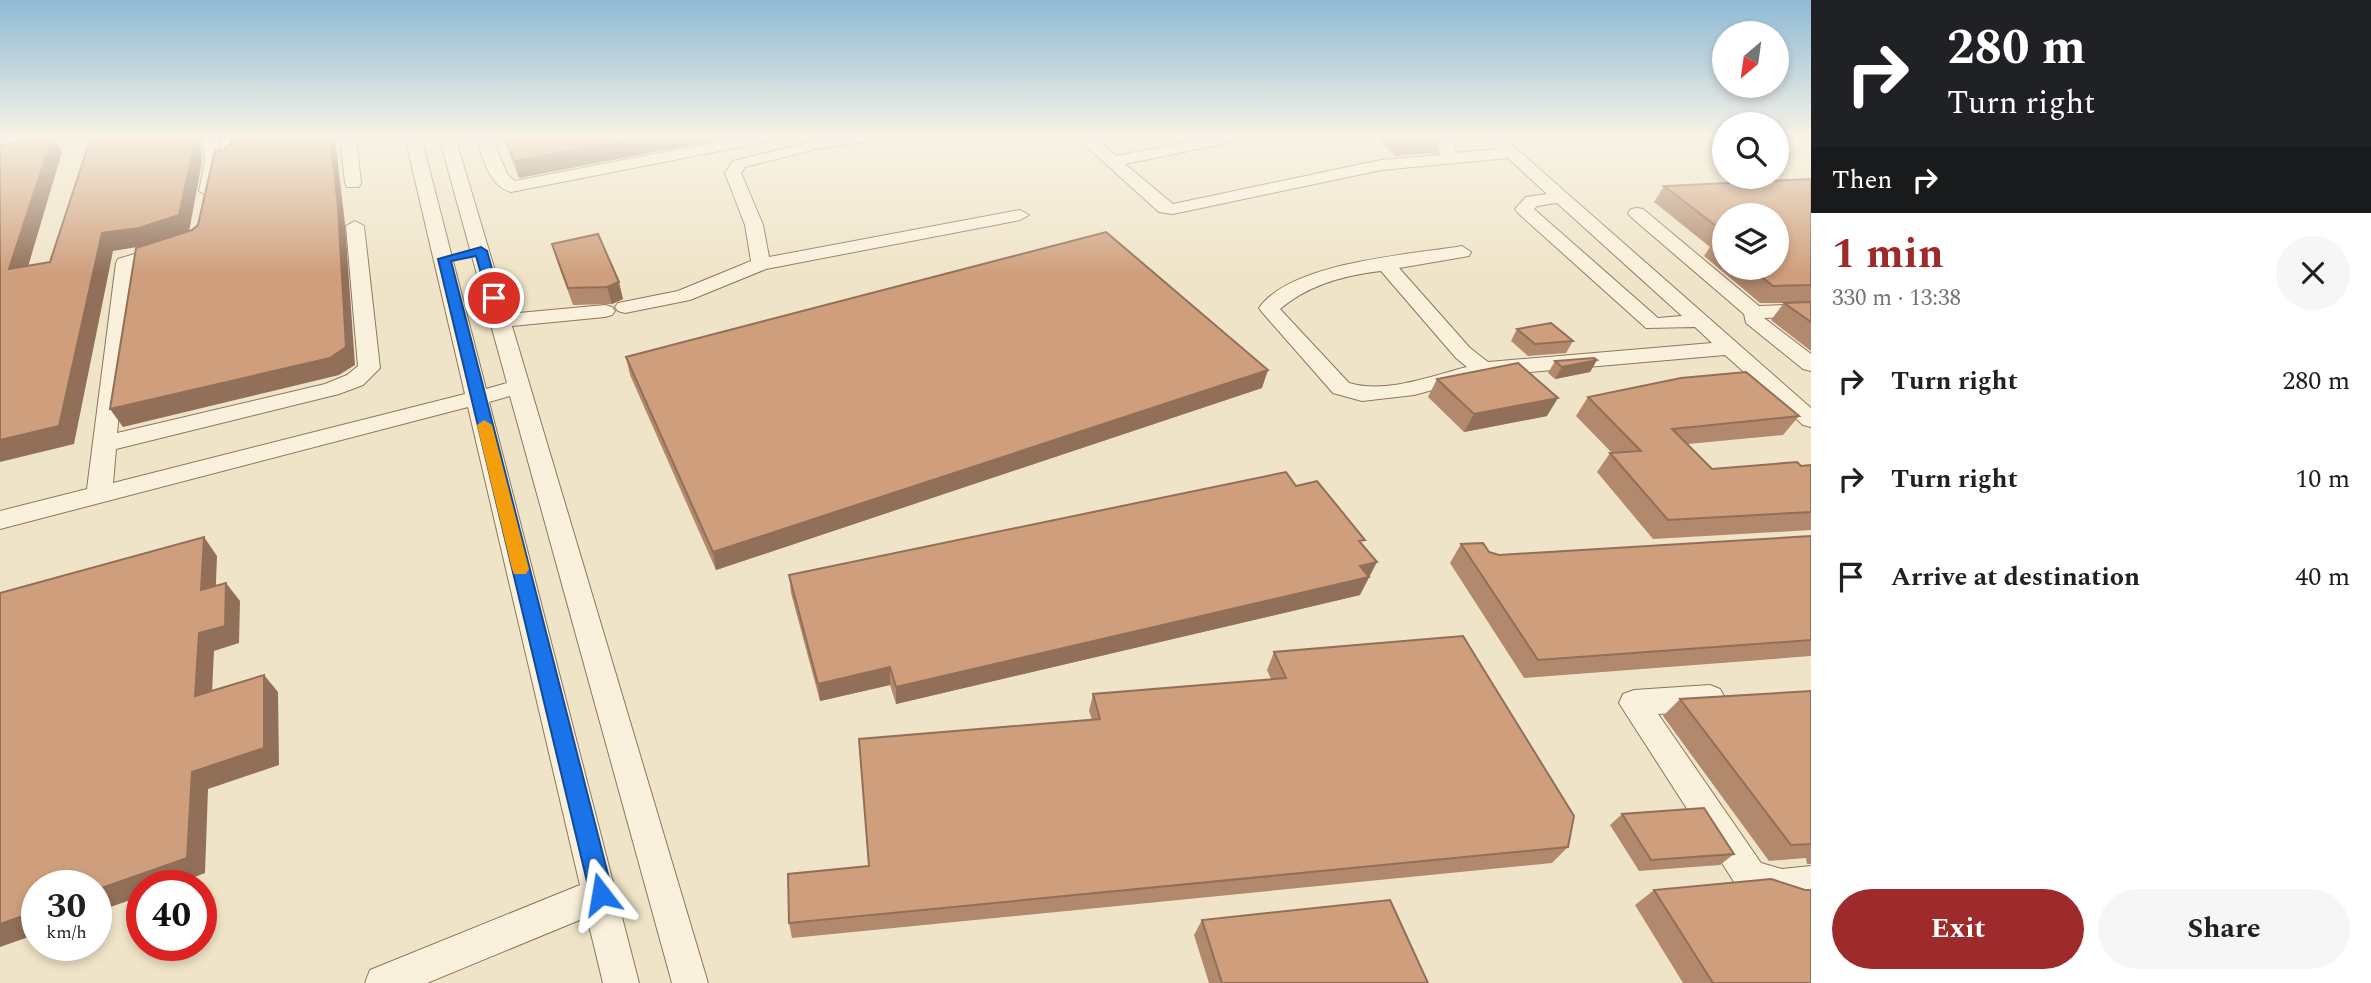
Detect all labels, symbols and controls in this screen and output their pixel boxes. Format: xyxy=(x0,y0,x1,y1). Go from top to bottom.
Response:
text: 280 m xyxy=(1947,11,2086,86)
north arrow xyxy=(1712,21,1788,98)
map controls xyxy=(1712,21,1789,280)
icon: right xyxy=(1832,28,1923,119)
text: Turn right xyxy=(1947,79,2095,128)
button: search xyxy=(1712,112,1789,189)
text: Then xyxy=(1832,160,1892,200)
icon: right xyxy=(1906,161,1944,199)
button: layers xyxy=(1712,203,1789,280)
text: 1 min xyxy=(1832,223,1944,286)
button: close xyxy=(2276,236,2350,310)
pin xyxy=(464,268,524,328)
icon: arrive xyxy=(475,279,513,317)
text: 330 m · 13:38 xyxy=(1832,281,1961,316)
text: Turn right xyxy=(1891,361,2018,401)
text: 280 m xyxy=(2282,361,2350,401)
icon: right xyxy=(1832,362,1870,400)
text: Turn right xyxy=(1891,459,2018,499)
text: 10 m xyxy=(2295,459,2350,499)
icon: right xyxy=(1832,460,1870,498)
text: Arrive at destination xyxy=(1891,557,2140,597)
text: 40 m xyxy=(2295,557,2350,597)
icon: arrive xyxy=(1832,558,1870,596)
position arrow xyxy=(564,857,638,931)
speed limit sign: 40 xyxy=(126,870,217,961)
text: 30 xyxy=(47,880,86,933)
button: Exit xyxy=(1832,889,2084,969)
button: Share xyxy=(2098,889,2350,969)
text: km/h xyxy=(46,919,87,946)

